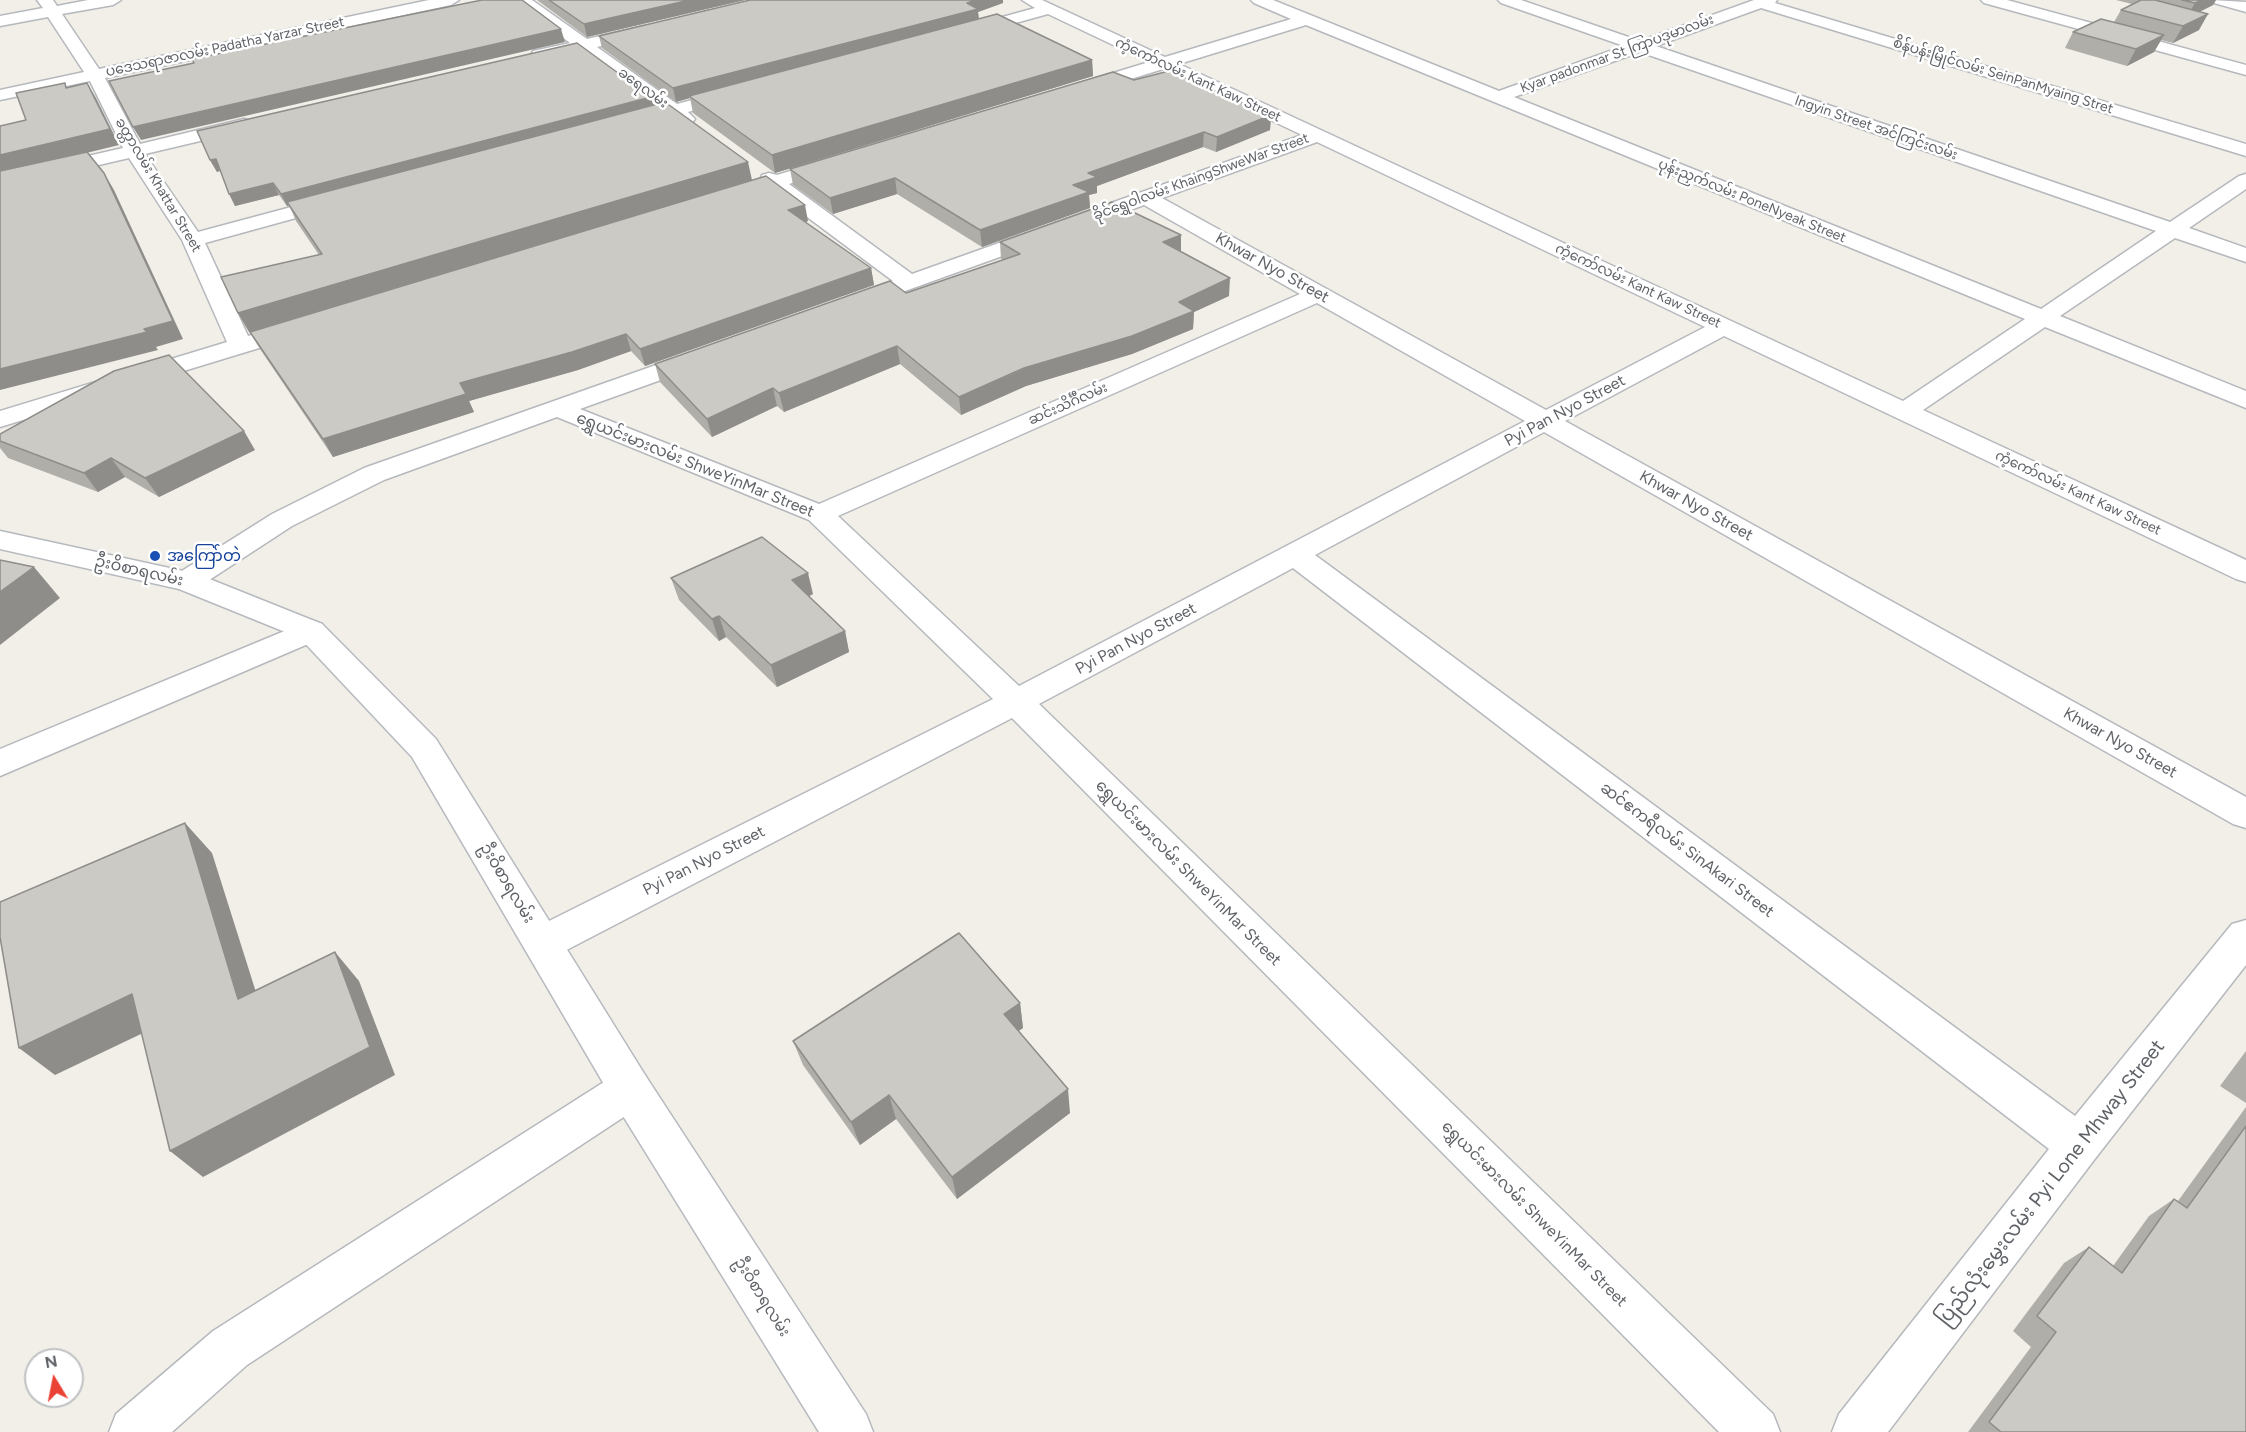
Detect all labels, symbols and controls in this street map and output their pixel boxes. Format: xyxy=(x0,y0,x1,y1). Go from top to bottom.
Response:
street label: Kyar padonmar St ကြာပဒုမာလမ်း xyxy=(1518,11,1716,97)
street label: ပဒေသရာဇာလမ်း Padatha Yarzar Street xyxy=(104,13,346,81)
street label: ကံ့ကော်လမ်း Kant Kaw Street xyxy=(1112,34,1284,126)
street label: စိန်ပန်းမြိုင်လမ်း SeinPanMyaing Stret xyxy=(1891,34,2115,118)
street label: ခရေလမ်း xyxy=(615,64,671,112)
street label: Ingyin Street အင်ကြင်းလမ်း xyxy=(1792,92,1960,164)
street label: ခတ္တာလမ်း Khattar Street xyxy=(111,115,205,255)
street label: ခိုင်ရွှေဝါလမ်း KhaingShweWar Street xyxy=(1091,130,1311,224)
street label: ပုန်းညှက်လမ်း PoneNyeak Street xyxy=(1656,156,1848,246)
street label: Khwar Nyo Street xyxy=(1212,229,1332,307)
street label: ကံ့ကော်လမ်း Kant Kaw Street xyxy=(1552,240,1724,332)
street label: Pyi Pan Nyo Street xyxy=(1501,371,1629,451)
street label: ဆင်းသိင်္ဂီလမ်း xyxy=(1026,379,1110,429)
street label: ရွှေယင်းမားလမ်း ShweYinMar Street xyxy=(573,408,817,522)
street label: ကံ့ကော်လမ်း Kant Kaw Street xyxy=(1992,447,2164,539)
street label: Khwar Nyo Street xyxy=(1636,467,1756,545)
place label: အကြော်တဲ xyxy=(167,546,241,566)
marker: အကြော်တဲ xyxy=(148,549,162,563)
street label: ဦးဝိစာရလမ်း xyxy=(93,551,185,591)
street label: Pyi Pan Nyo Street xyxy=(1072,599,1200,679)
street label: Khwar Nyo Street xyxy=(2060,704,2180,782)
street label: ရွှေယင်းမားလမ်း ShweYinMar Street xyxy=(1091,776,1285,970)
street label: ဆင်ဧကရီလမ်း SinAkari Street xyxy=(1596,778,1778,922)
street label: Pyi Pan Nyo Street xyxy=(640,822,768,900)
street label: ဦးဝိစာရလမ်း xyxy=(476,839,538,927)
street label: ပြည်လုံးမွှေးလမ်း Pyi Lone Mhway Street xyxy=(1932,1035,2170,1331)
street label: ရွှေယင်းမားလမ်း ShweYinMar Street xyxy=(1437,1117,1631,1311)
street label: ဦးဝိစာရလမ်း xyxy=(730,1254,794,1340)
north arrow xyxy=(24,1348,84,1408)
text: N xyxy=(43,1351,59,1372)

